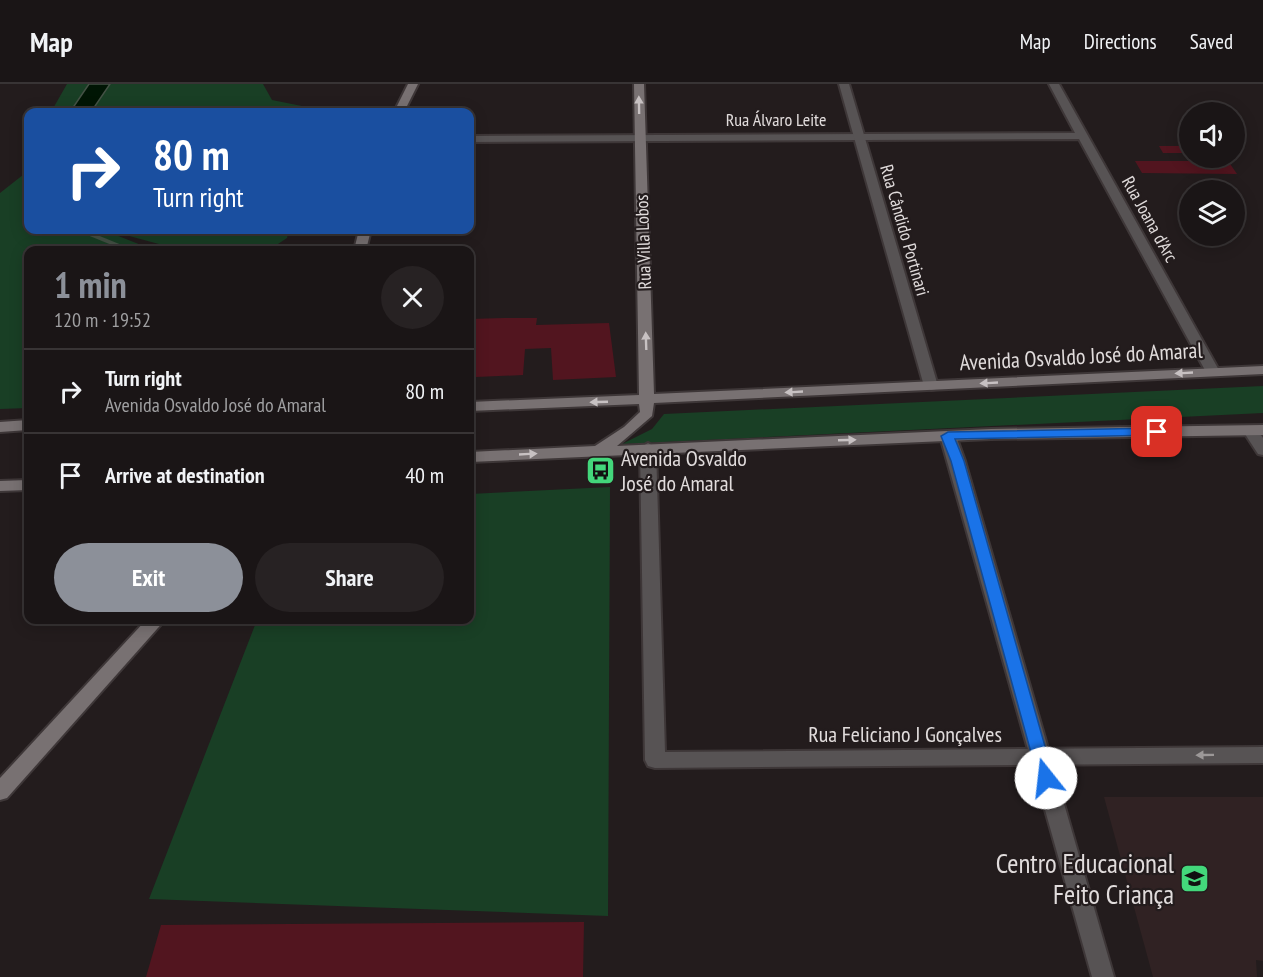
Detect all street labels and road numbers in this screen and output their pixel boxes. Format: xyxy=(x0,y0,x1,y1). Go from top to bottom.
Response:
street label: Rua Álvaro Leite xyxy=(726,108,826,131)
street label: Rua Cândido Portinari xyxy=(875,162,935,298)
street label: Rua Joana d'Arc xyxy=(1117,172,1183,267)
street label: Rua Villa Lobos xyxy=(630,194,656,290)
street label: Avenida Osvaldo José do Amaral xyxy=(959,336,1204,376)
street label: Rua Feliciano J Gonçalves xyxy=(808,720,1002,748)

